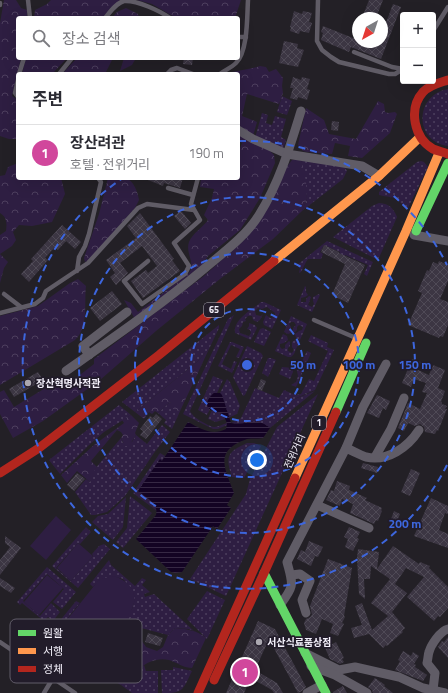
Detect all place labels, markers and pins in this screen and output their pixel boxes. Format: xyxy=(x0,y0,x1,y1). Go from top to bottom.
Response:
centre of rings xyxy=(240,358,254,372)
place label: 장산혁명사적관 xyxy=(36,376,100,391)
marker: 장산혁명사적관 xyxy=(23,378,33,388)
place label: 서산식료품상점 xyxy=(267,635,331,650)
marker: 서산식료품상점 xyxy=(254,637,264,647)
pin: 1 xyxy=(232,657,258,687)

